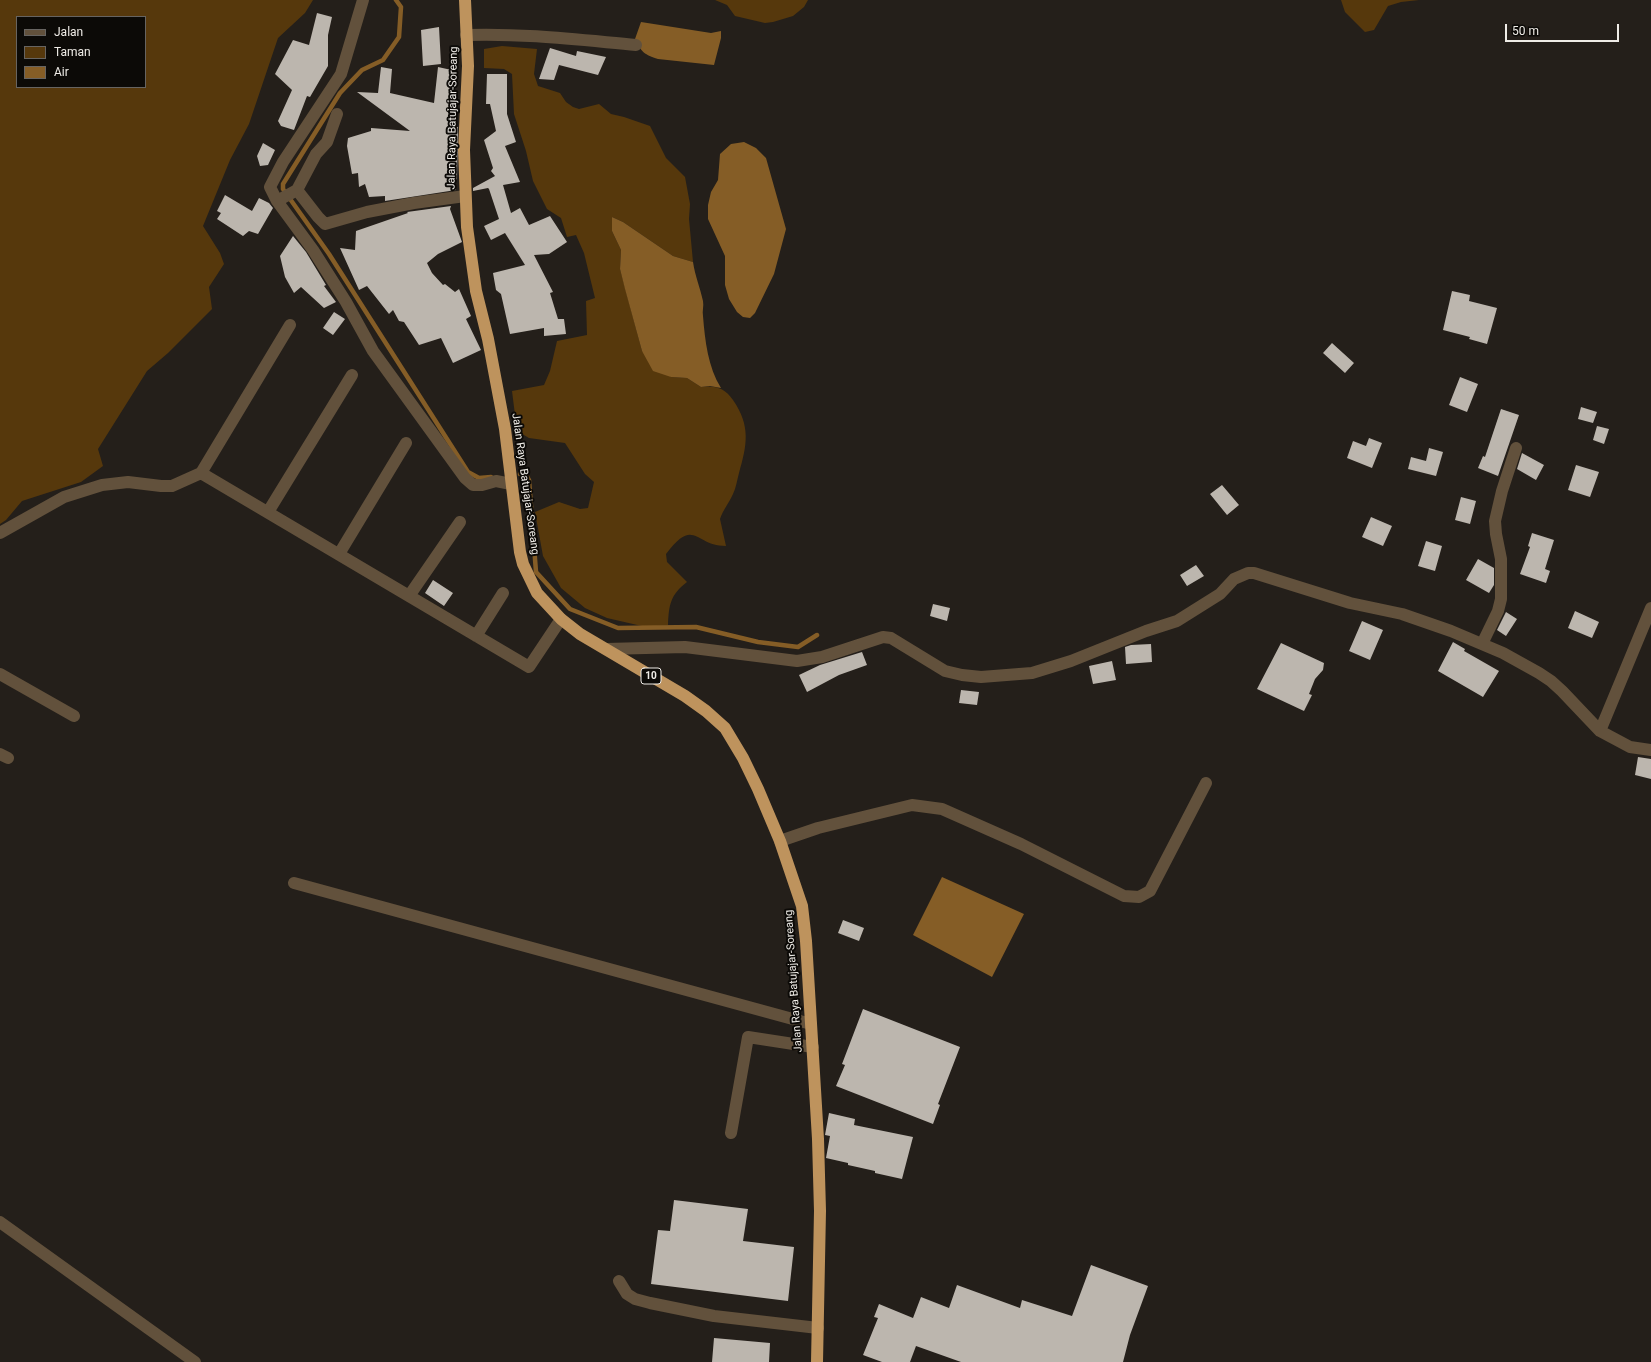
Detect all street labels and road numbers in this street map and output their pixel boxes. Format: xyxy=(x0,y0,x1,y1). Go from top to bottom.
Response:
street label: Jalan Raya Batujajar-Soreang xyxy=(445,46,461,190)
street label: Jalan Raya Batujajar-Soreang xyxy=(509,412,541,556)
road number: 10 xyxy=(641,668,661,684)
street label: Jalan Raya Batujajar-Soreang xyxy=(782,909,806,1053)

